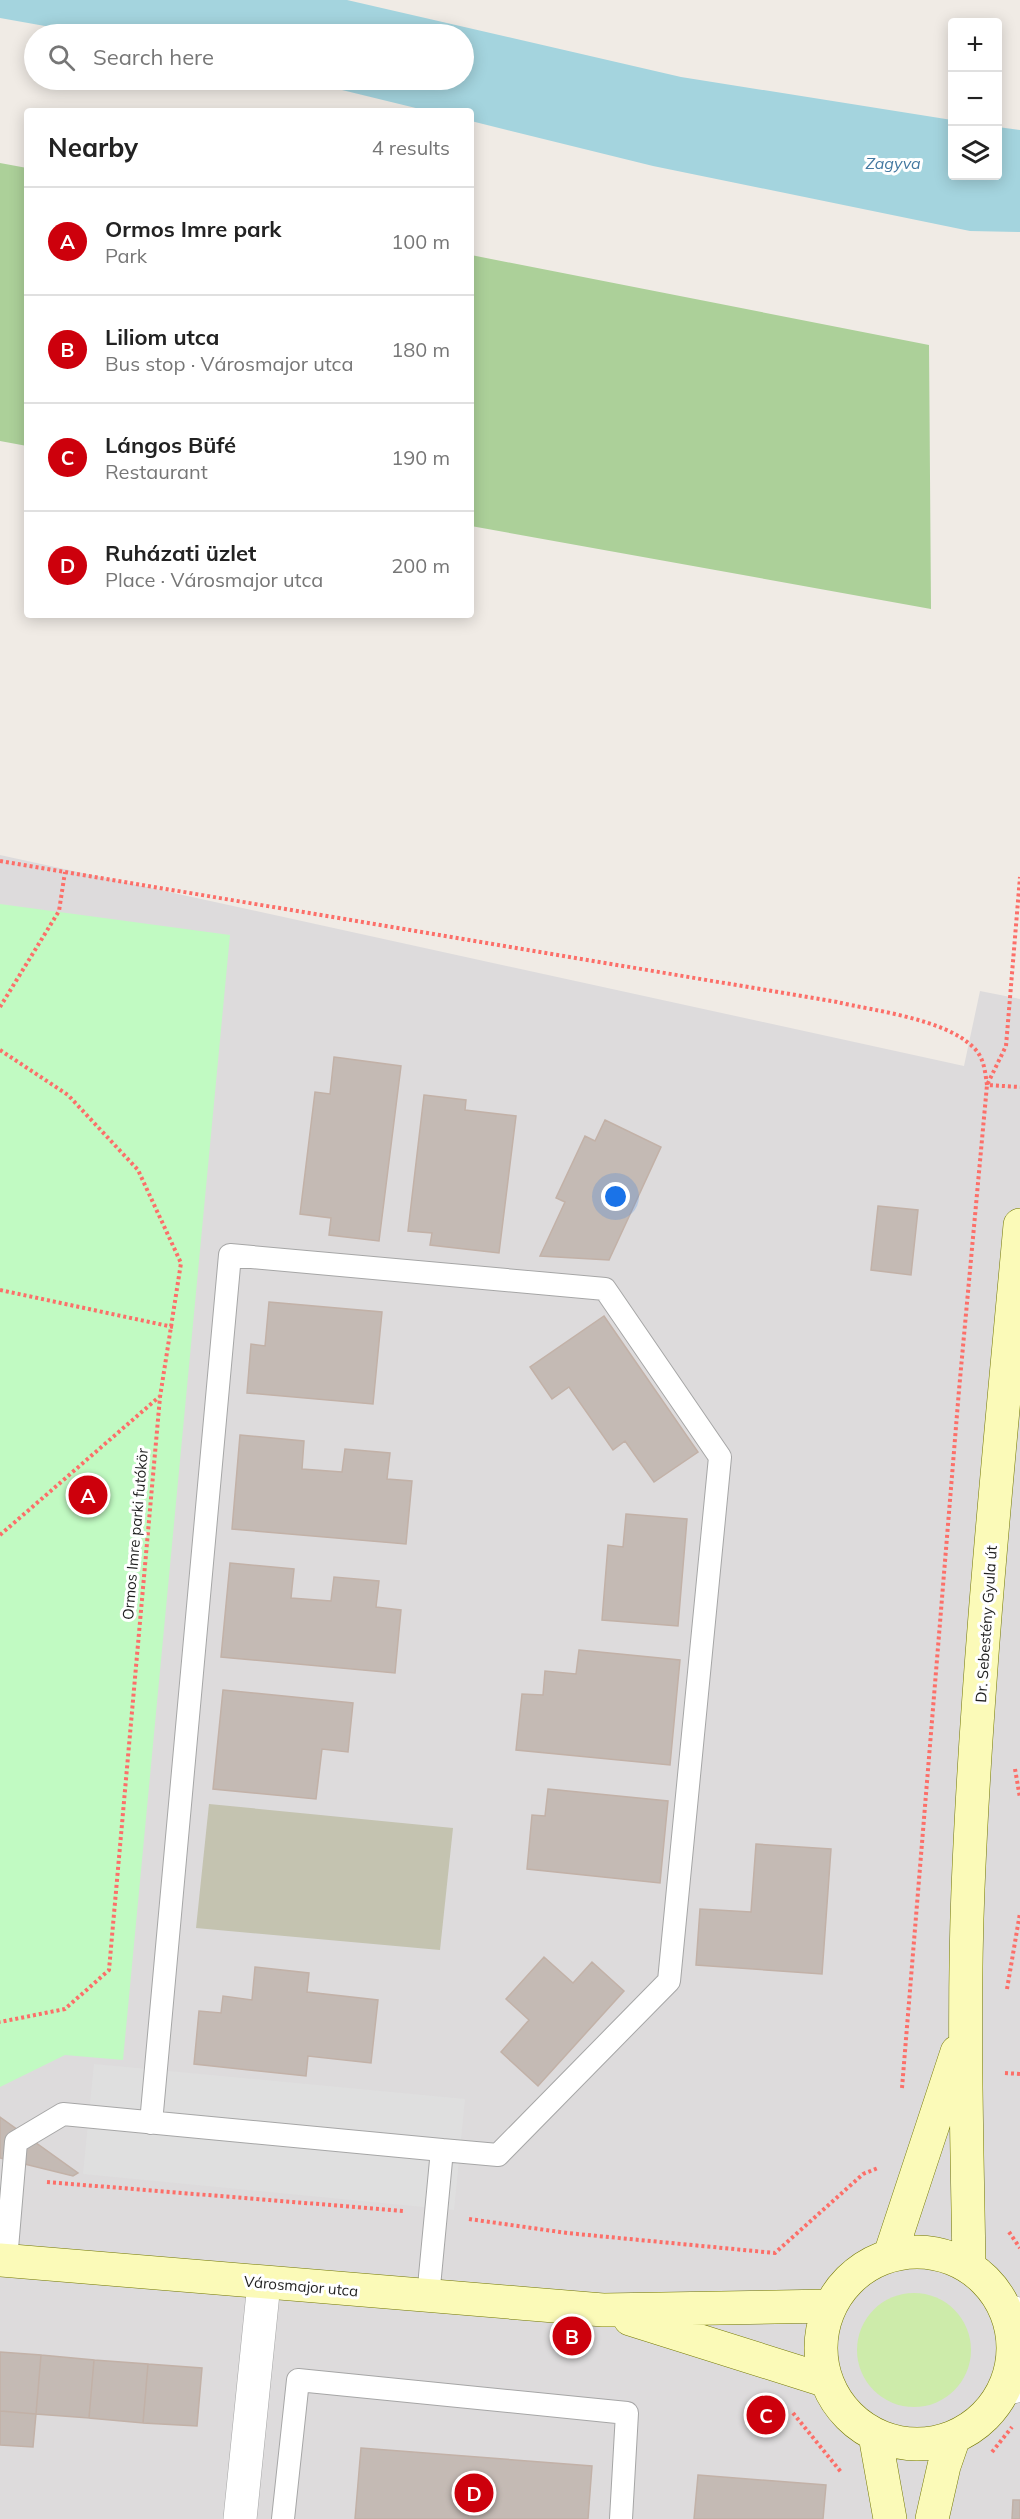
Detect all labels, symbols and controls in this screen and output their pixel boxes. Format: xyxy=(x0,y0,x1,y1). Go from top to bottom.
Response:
map controls xyxy=(948,18,1002,180)
button: + xyxy=(948,18,1002,72)
search box xyxy=(24,24,474,90)
icon: search xyxy=(45,41,78,74)
text: Search here xyxy=(93,43,214,71)
button: − xyxy=(948,72,1002,126)
button: layers xyxy=(948,126,1002,180)
text: Nearby xyxy=(48,131,138,164)
text: 4 results xyxy=(372,135,450,160)
water label: Zagyva xyxy=(865,153,921,173)
text: Ormos Imre park xyxy=(105,215,281,243)
text: A xyxy=(60,229,75,254)
text: 100 m xyxy=(391,229,450,254)
text: Park xyxy=(105,243,147,268)
text: Liliom utca xyxy=(105,323,219,351)
text: B xyxy=(61,337,74,362)
text: 180 m xyxy=(391,337,450,362)
text: Bus stop · Városmajor utca xyxy=(105,351,353,376)
text: Lángos Büfé xyxy=(105,431,236,459)
text: C xyxy=(61,445,74,470)
text: 190 m xyxy=(391,445,450,470)
text: Restaurant xyxy=(105,459,208,484)
text: Ruházati üzlet xyxy=(105,539,256,567)
text: D xyxy=(60,553,75,578)
text: 200 m xyxy=(391,553,450,578)
text: Place · Városmajor utca xyxy=(105,567,323,592)
your location xyxy=(601,1182,630,1211)
street label: Ormos Imre parki futókör xyxy=(118,1447,152,1621)
pin: A xyxy=(68,1472,107,1518)
street label: Dr. Sebestény Gyula út xyxy=(971,1545,1001,1703)
street label: Városmajor utca xyxy=(243,2272,359,2300)
pin: B xyxy=(552,2314,592,2358)
pin: C xyxy=(746,2392,786,2438)
pin: D xyxy=(454,2470,494,2516)

